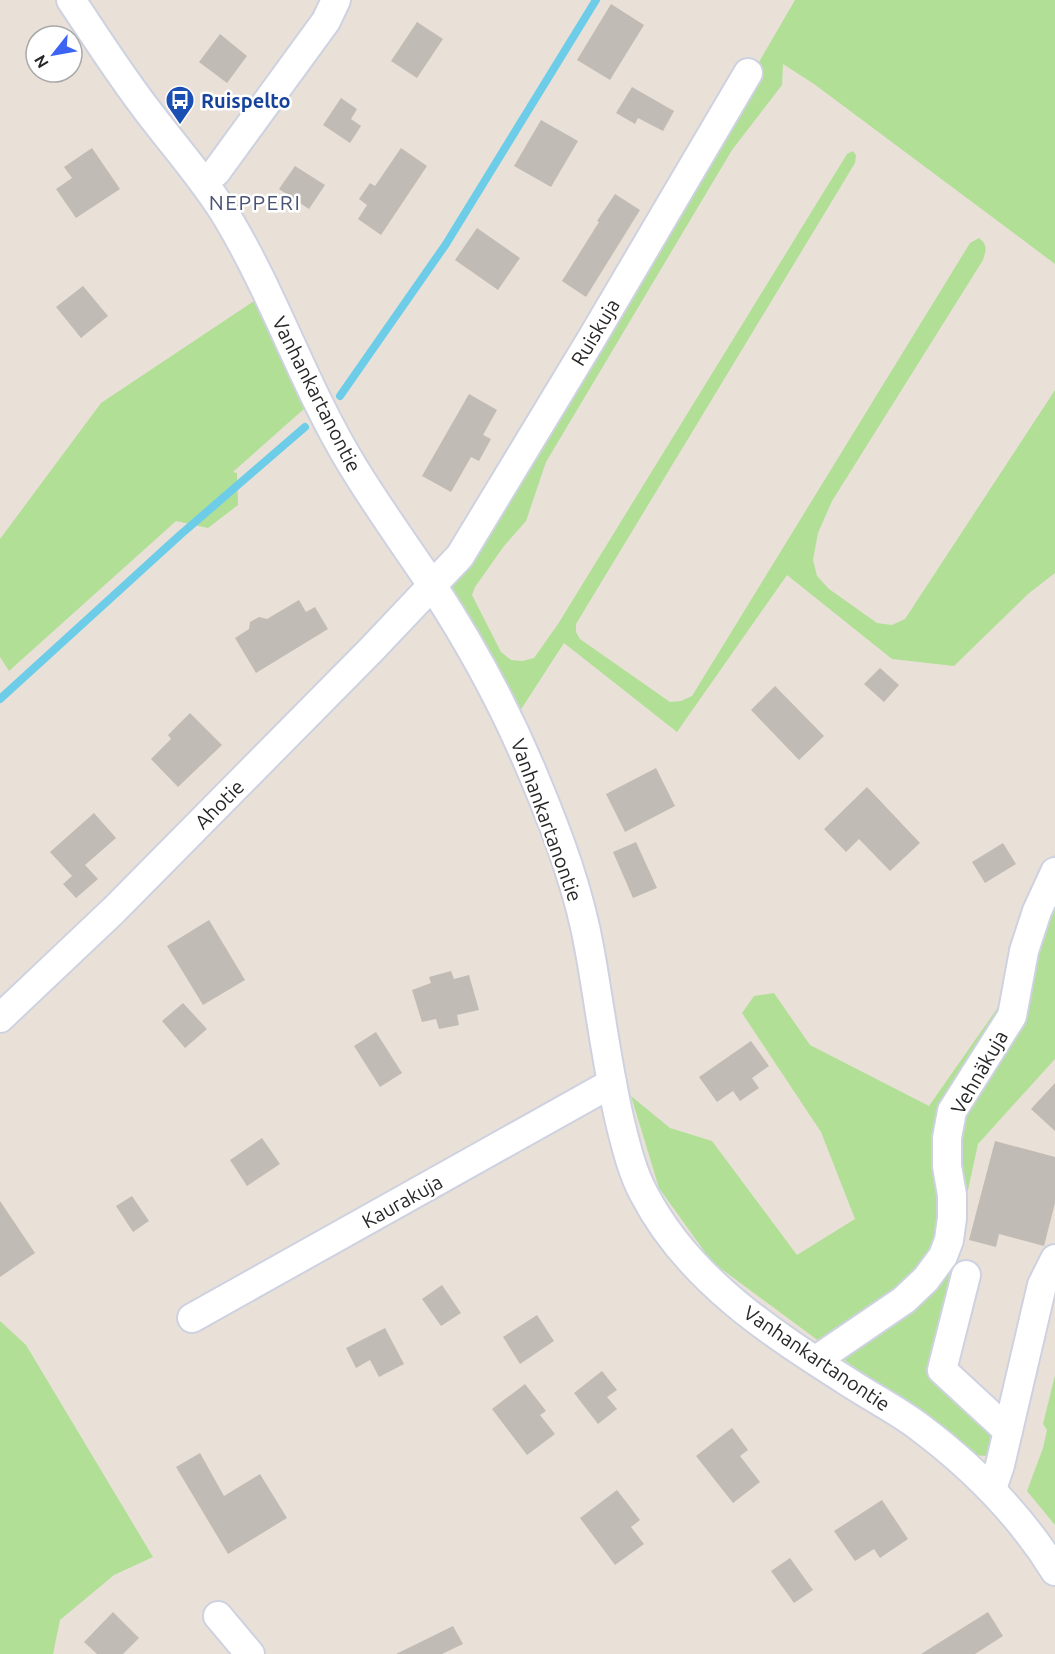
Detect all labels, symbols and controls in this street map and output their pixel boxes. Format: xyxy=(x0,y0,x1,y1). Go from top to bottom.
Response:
north arrow xyxy=(24,24,84,84)
text: N xyxy=(30,52,52,71)
bus stop icon: Ruispelto xyxy=(164,84,196,126)
place label: Ruispelto xyxy=(201,89,291,112)
district label: NEPPERI xyxy=(209,190,301,214)
street label: Ruiskuja xyxy=(566,294,624,370)
street label: Vanhankartanontie xyxy=(268,312,366,476)
street label: Vanhankartanontie xyxy=(507,735,587,905)
street label: Ahotie xyxy=(190,775,248,833)
street label: Vehnäkuja xyxy=(946,1026,1012,1118)
street label: Kaurakuja xyxy=(358,1170,446,1232)
street label: Vanhankartanontie xyxy=(739,1301,895,1415)

